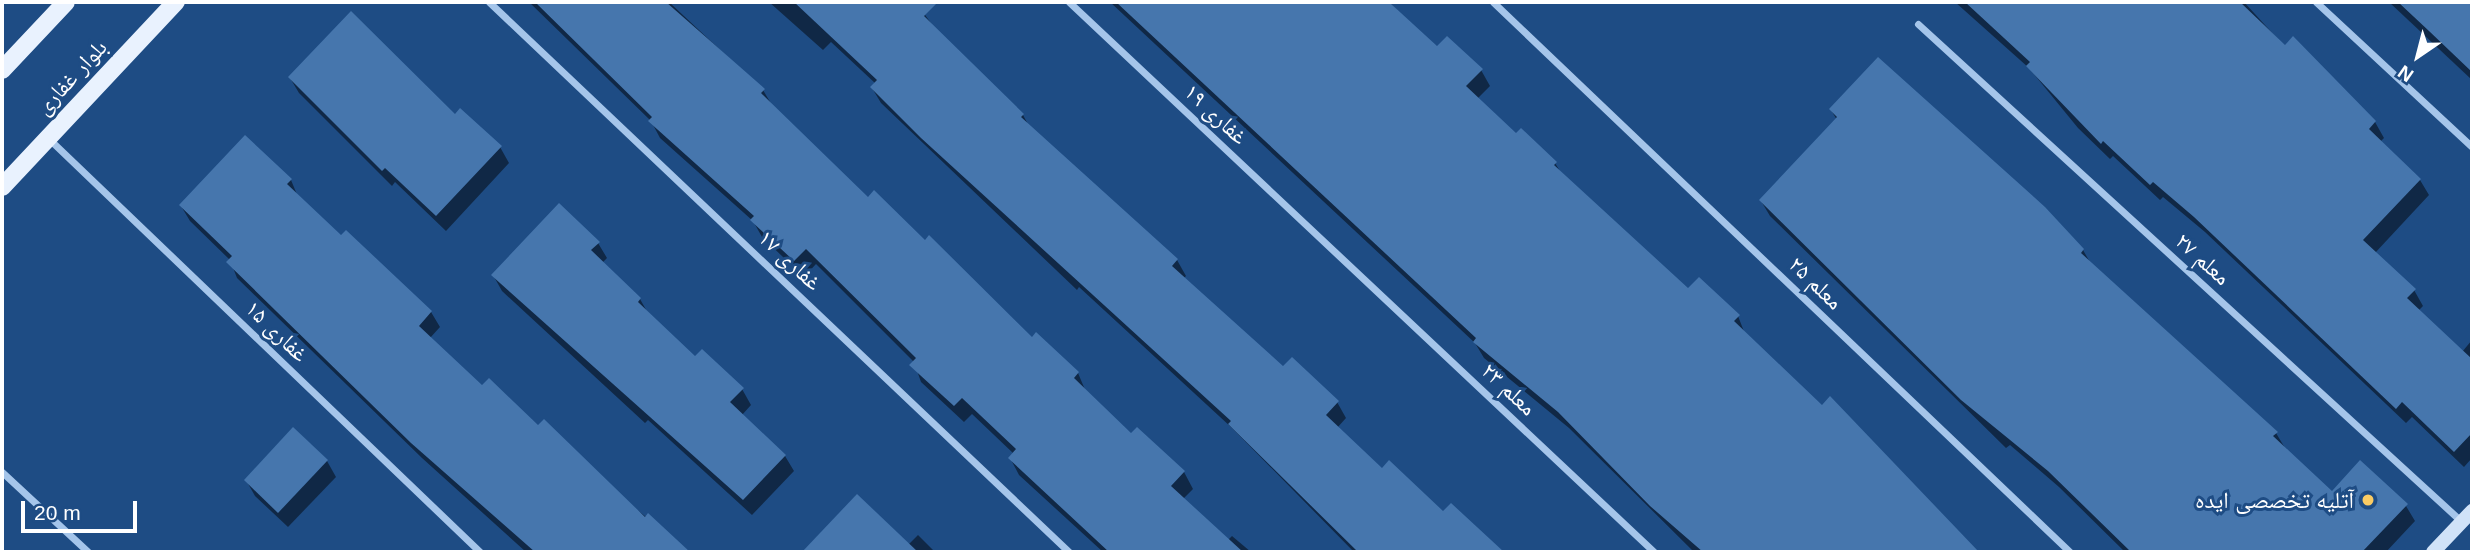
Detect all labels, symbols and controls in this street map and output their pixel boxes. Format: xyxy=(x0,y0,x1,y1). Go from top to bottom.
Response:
north arrow xyxy=(2383,21,2453,91)
street label: بلوار غفاری xyxy=(29,34,113,120)
text: N xyxy=(2394,61,2417,86)
street label: غفاری ۱۹ xyxy=(1179,78,1253,150)
street label: غفاری ۱۷ xyxy=(753,224,827,296)
street label: معلم ۲۷ xyxy=(2170,227,2236,291)
street label: معلم ۲۵ xyxy=(1783,251,1849,315)
street label: غفاری ۱۵ xyxy=(240,295,314,367)
street label: معلم ۲۳ xyxy=(1476,357,1542,421)
place label: آتلیه تخصصی ایده xyxy=(2195,486,2354,514)
scale bar xyxy=(24,488,140,532)
marker: آتلیه تخصصی ایده xyxy=(2360,492,2376,508)
text: 20 m xyxy=(34,501,81,524)

